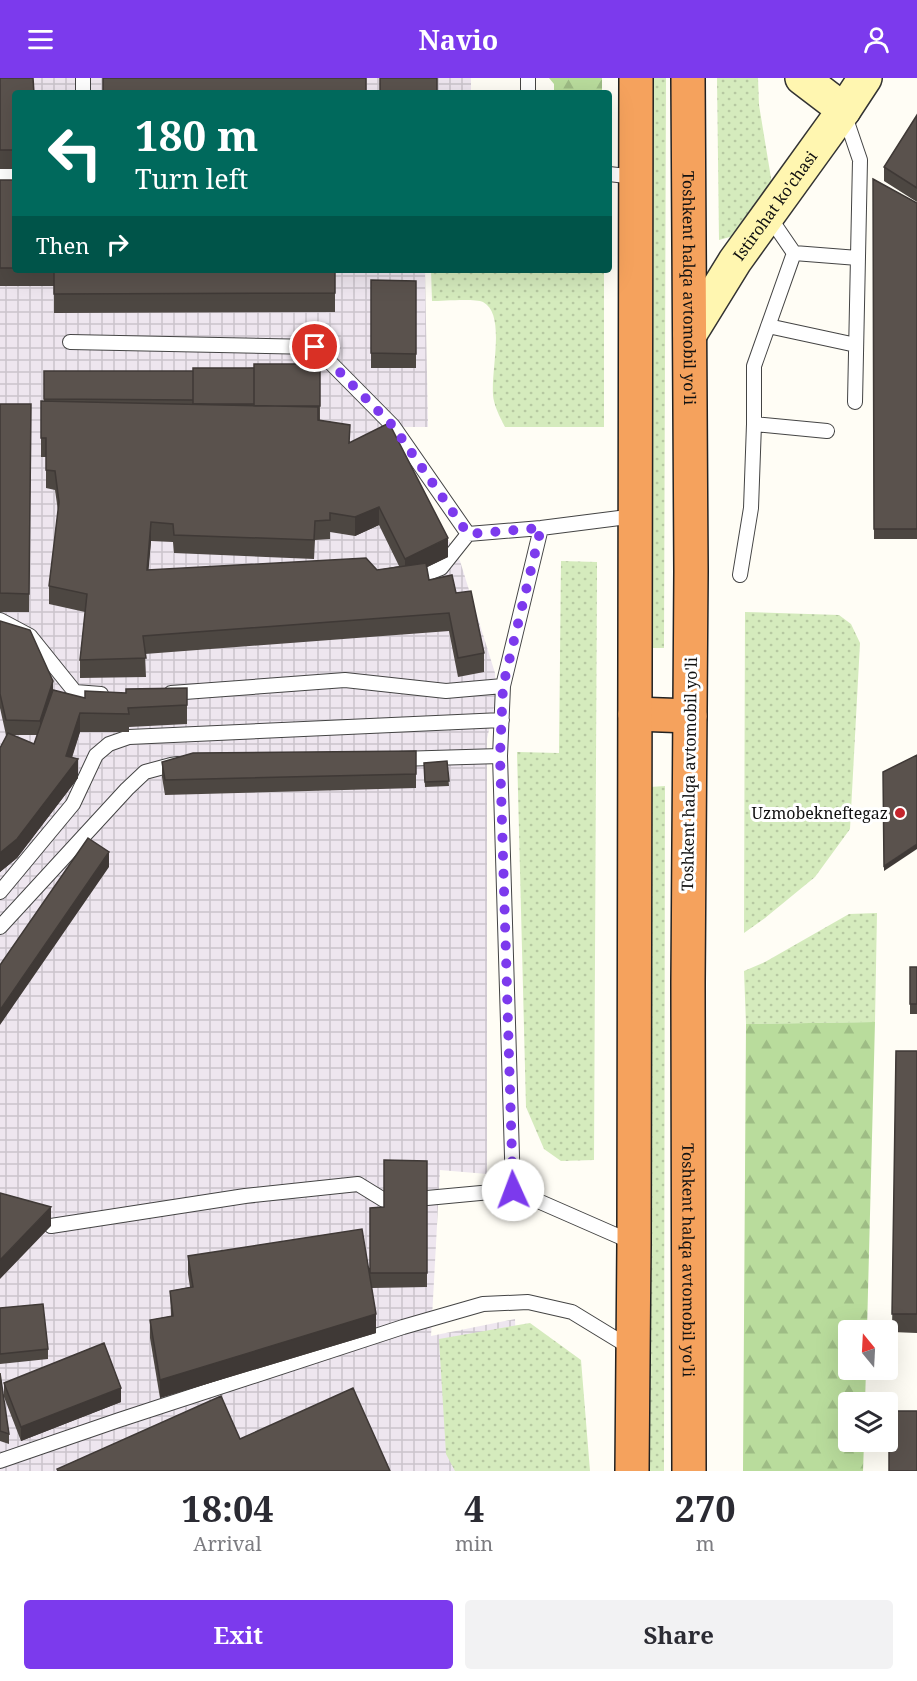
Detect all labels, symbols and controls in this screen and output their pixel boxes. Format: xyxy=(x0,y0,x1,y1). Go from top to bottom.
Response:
text: Navio xyxy=(419,21,498,58)
icon: menu xyxy=(24,23,57,56)
icon: person xyxy=(860,23,893,56)
text: 180 m xyxy=(135,106,259,163)
icon: left xyxy=(36,114,114,192)
street label: Istirohat ko'chasi xyxy=(728,146,822,265)
text: Turn left xyxy=(135,160,248,197)
street label: Toshkent halqa avtomobil yo'li xyxy=(678,171,701,405)
icon: right xyxy=(101,228,134,261)
text: Then xyxy=(36,230,89,260)
pin xyxy=(289,321,340,372)
icon: arrive xyxy=(298,330,331,363)
street label: Toshkent halqa avtomobil yo'li xyxy=(676,657,702,891)
place label: Uzmobekneftegaz xyxy=(751,802,888,824)
marker: Uzmobekneftegaz xyxy=(893,806,907,820)
street label: Toshkent halqa avtomobil yo'li xyxy=(677,1143,700,1377)
position arrow xyxy=(481,1158,545,1222)
north arrow xyxy=(838,1320,898,1380)
map controls xyxy=(838,1320,898,1452)
button: layers xyxy=(838,1392,898,1452)
text: 18:04 xyxy=(181,1484,274,1533)
text: 4 xyxy=(464,1484,484,1533)
text: 270 xyxy=(675,1484,736,1533)
text: Arrival xyxy=(193,1530,262,1557)
text: min xyxy=(455,1530,493,1557)
text: m xyxy=(696,1530,715,1557)
button: Exit xyxy=(24,1600,453,1669)
button: Share xyxy=(465,1600,893,1669)

